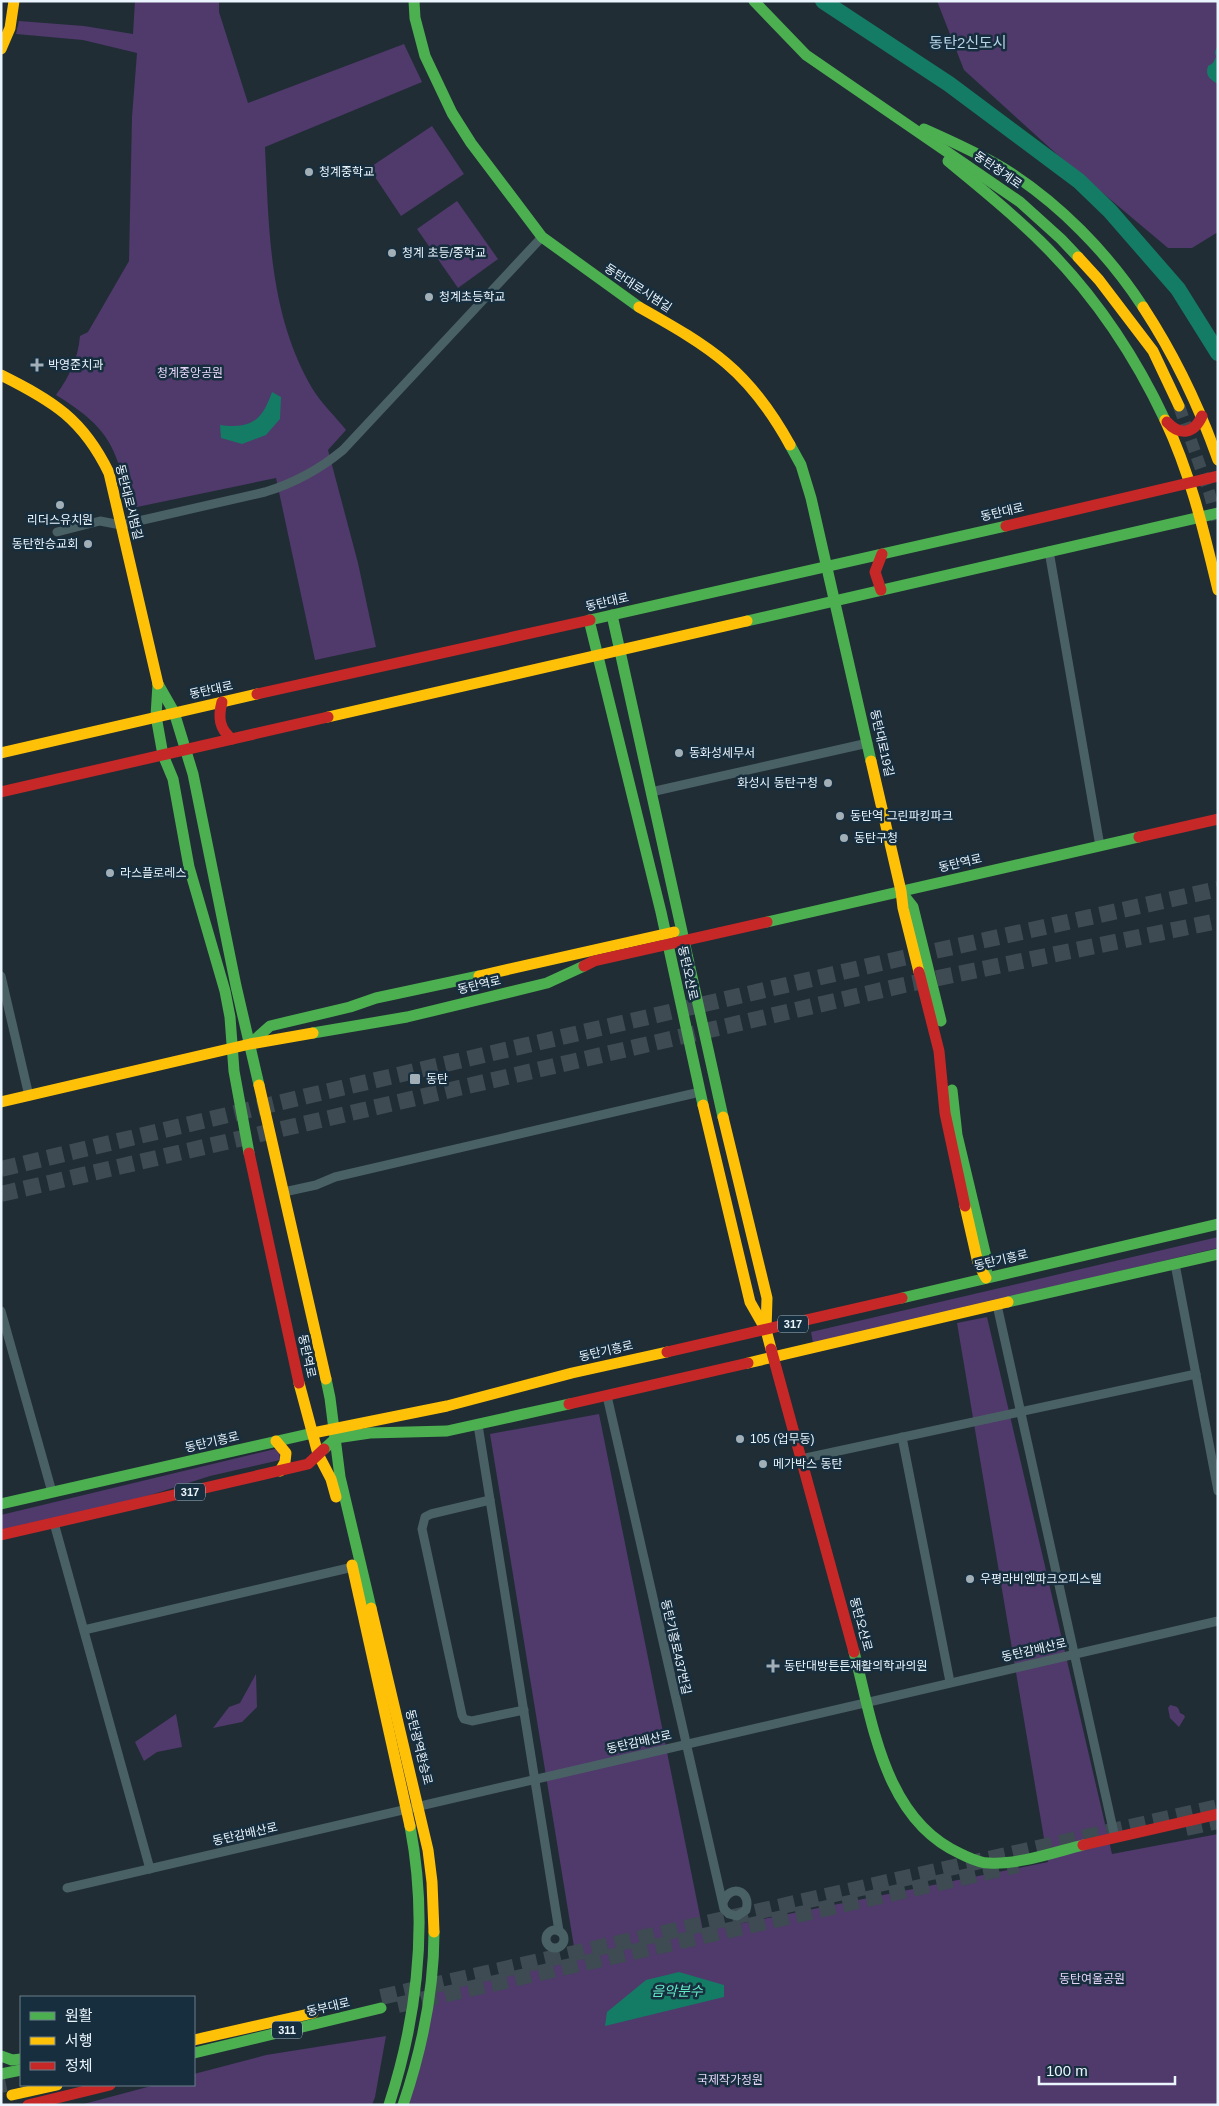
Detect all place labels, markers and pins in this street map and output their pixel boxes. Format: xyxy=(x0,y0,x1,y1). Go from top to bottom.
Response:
place label: 청계중학교 xyxy=(319,165,374,179)
marker: 청계중학교 xyxy=(303,166,315,178)
place label: 청계 초등/중학교 xyxy=(402,246,486,260)
marker: 청계 초등/중학교 xyxy=(386,247,398,259)
place label: 청계초등학교 xyxy=(439,290,505,304)
marker: 청계초등학교 xyxy=(423,291,435,303)
marker: 박영준치과 xyxy=(30,358,44,372)
place label: 박영준치과 xyxy=(48,358,103,372)
marker: 리더스유치원 xyxy=(54,499,66,511)
place label: 리더스유치원 xyxy=(27,513,93,527)
place label: 동탄한승교회 xyxy=(12,537,78,551)
marker: 동탄한승교회 xyxy=(82,538,94,550)
place label: 동화성세무서 xyxy=(689,746,755,760)
marker: 동화성세무서 xyxy=(673,747,685,759)
place label: 화성시 동탄구청 xyxy=(737,776,818,790)
marker: 화성시 동탄구청 xyxy=(822,777,834,789)
place label: 동탄역 그린파킹파크 xyxy=(850,809,953,823)
marker: 동탄역 그린파킹파크 xyxy=(834,810,846,822)
place label: 동탄구청 xyxy=(854,831,898,845)
marker: 동탄구청 xyxy=(838,832,850,844)
place label: 라스플로레스 xyxy=(120,866,186,880)
marker: 라스플로레스 xyxy=(104,867,116,879)
marker: 동탄 xyxy=(408,1072,422,1086)
place label: 동탄 xyxy=(426,1072,448,1086)
place label: 105 (업무동) xyxy=(750,1432,814,1446)
marker: 105 (업무동) xyxy=(734,1433,746,1445)
place label: 메가박스 동탄 xyxy=(773,1457,843,1471)
marker: 메가박스 동탄 xyxy=(757,1458,769,1470)
place label: 우평라비엔파크오피스텔 xyxy=(980,1572,1101,1586)
marker: 우평라비엔파크오피스텔 xyxy=(964,1573,976,1585)
marker: 동탄대방튼튼재활의학과의원 xyxy=(766,1659,780,1673)
place label: 동탄대방튼튼재활의학과의원 xyxy=(784,1659,928,1673)

